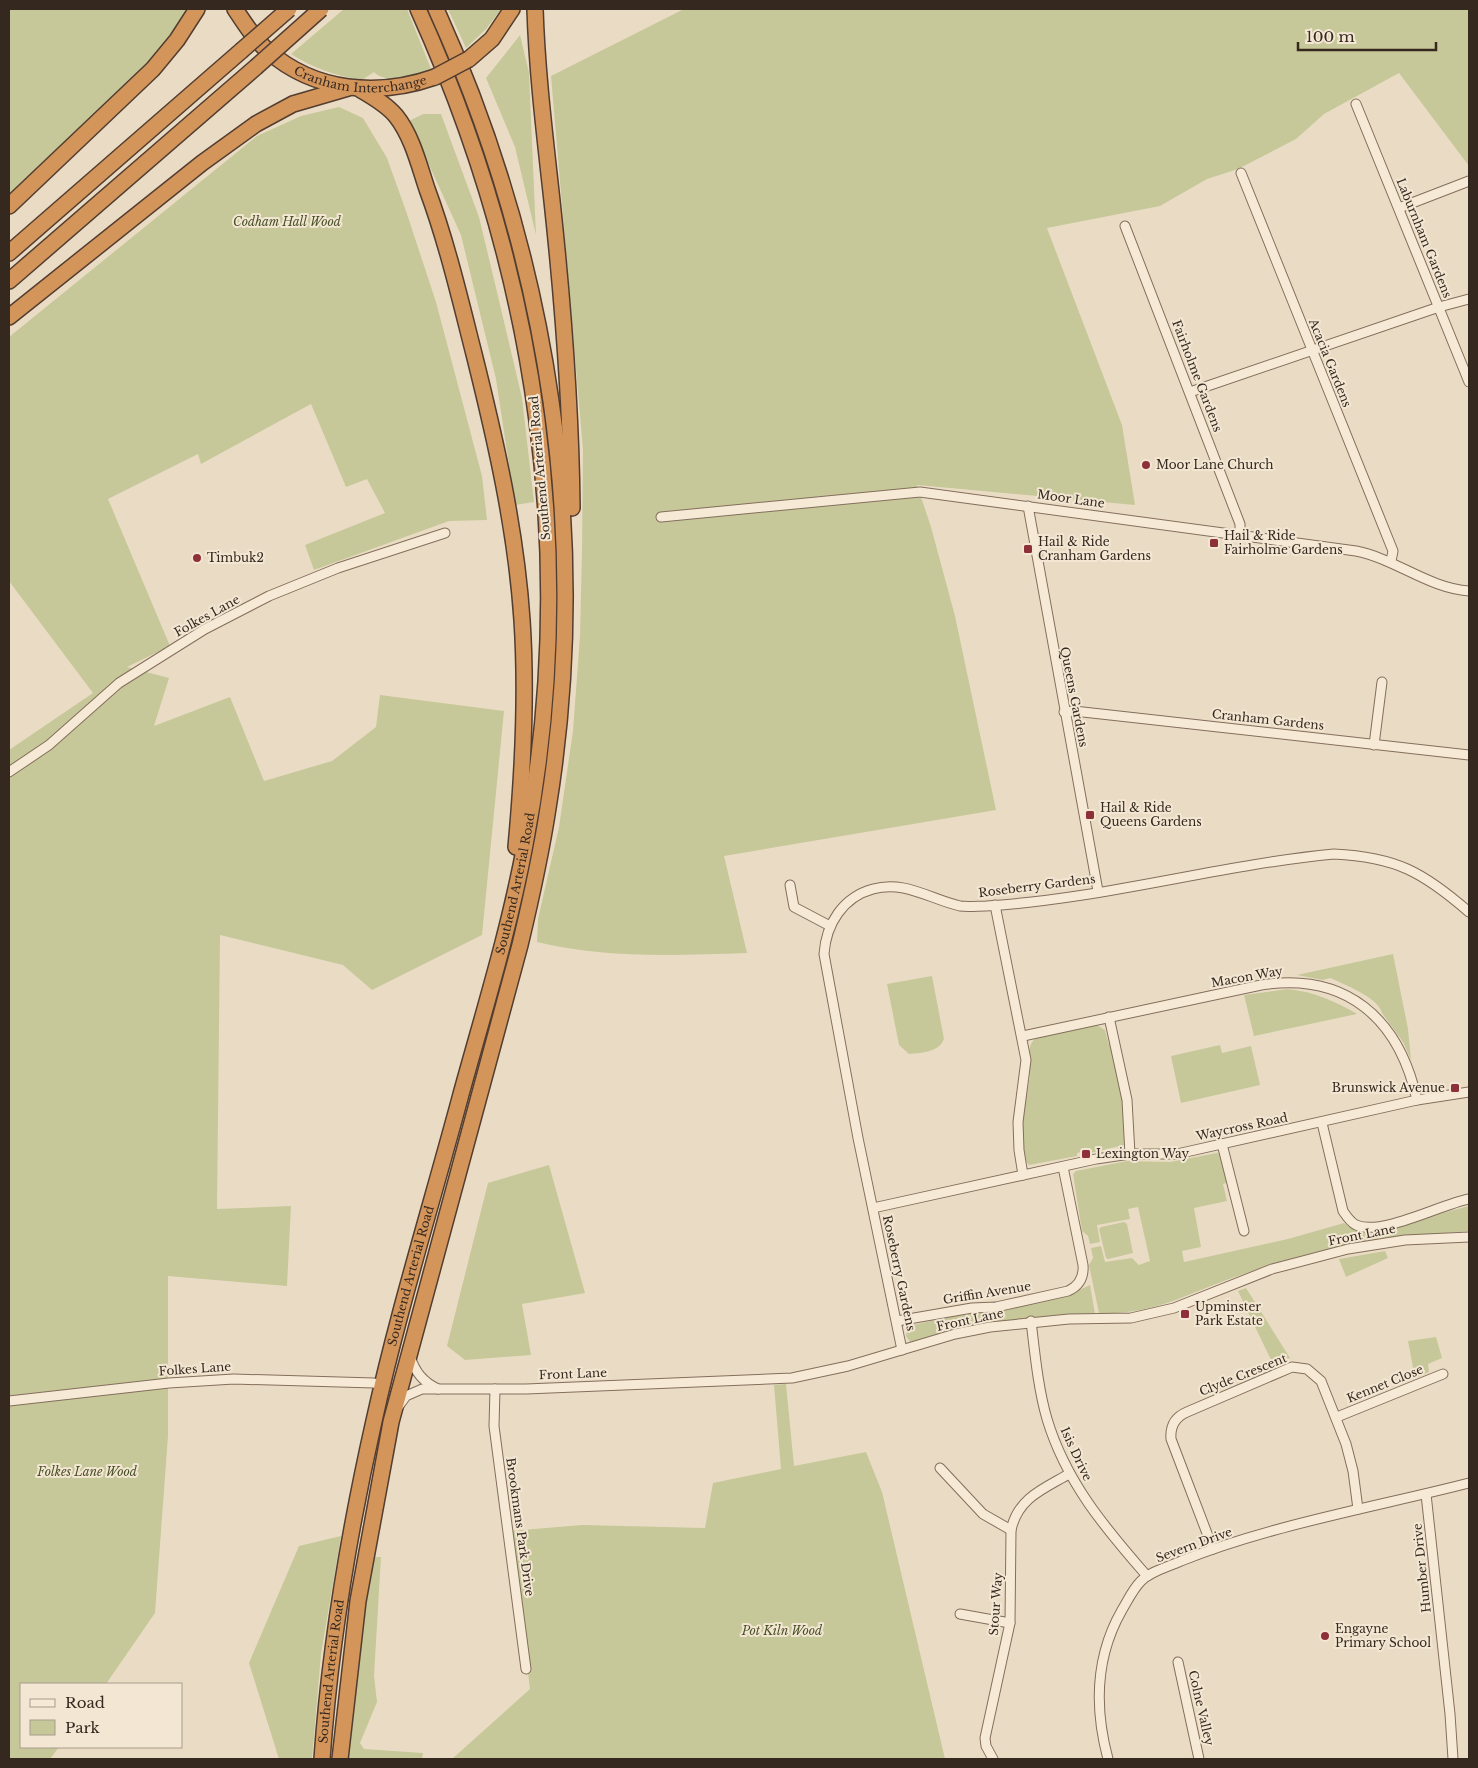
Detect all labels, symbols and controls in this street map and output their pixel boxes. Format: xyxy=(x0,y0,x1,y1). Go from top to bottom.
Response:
scale bar xyxy=(1298,20,1436,52)
text: 100 m xyxy=(1306,27,1355,46)
street label: Cranham Interchange xyxy=(292,63,428,95)
street label: Laburnham Gardens xyxy=(1394,176,1455,300)
park label: Codham Hall Wood xyxy=(233,214,342,229)
street label: Acacia Gardens xyxy=(1306,315,1355,409)
street label: Fairholme Gardens xyxy=(1169,318,1226,434)
street label: Southend Arterial Road xyxy=(526,395,553,541)
place label: Moor Lane Church xyxy=(1156,457,1273,472)
marker: Moor Lane Church xyxy=(1140,459,1152,471)
street label: Moor Lane xyxy=(1036,486,1106,511)
place label: Hail & Ride Fairholme Gardens xyxy=(1224,528,1343,557)
place label: Hail & Ride Cranham Gardens xyxy=(1038,534,1151,563)
marker: Hail & Ride Fairholme Gardens xyxy=(1208,537,1220,549)
marker: Hail & Ride Cranham Gardens xyxy=(1022,543,1034,555)
place label: Timbuk2 xyxy=(207,550,264,565)
marker: Timbuk2 xyxy=(191,552,203,564)
street label: Folkes Lane xyxy=(171,591,242,640)
street label: Queens Gardens xyxy=(1057,646,1092,748)
street label: Cranham Gardens xyxy=(1211,706,1325,733)
place label: Hail & Ride Queens Gardens xyxy=(1100,800,1202,829)
marker: Hail & Ride Queens Gardens xyxy=(1084,809,1096,821)
street label: Southend Arterial Road xyxy=(492,812,538,956)
street label: Roseberry Gardens xyxy=(978,871,1096,900)
street label: Macon Way xyxy=(1210,963,1284,990)
place label: Brunswick Avenue xyxy=(1332,1080,1445,1095)
marker: Brunswick Avenue xyxy=(1449,1082,1461,1094)
street label: Waycross Road xyxy=(1194,1110,1289,1144)
place label: Lexington Way xyxy=(1096,1146,1189,1161)
marker: Lexington Way xyxy=(1080,1148,1092,1160)
street label: Southend Arterial Road xyxy=(384,1204,437,1348)
street label: Roseberry Gardens xyxy=(880,1214,919,1332)
street label: Front Lane xyxy=(1327,1221,1397,1248)
street label: Griffin Avenue xyxy=(942,1278,1032,1307)
place label: Upminster Park Estate xyxy=(1195,1299,1263,1328)
street label: Front Lane xyxy=(935,1305,1005,1334)
marker: Upminster Park Estate xyxy=(1179,1308,1191,1320)
street label: Clyde Crescent xyxy=(1197,1350,1289,1399)
street label: Folkes Lane xyxy=(158,1358,232,1379)
street label: Kennet Close xyxy=(1344,1361,1425,1406)
street label: Front Lane xyxy=(539,1365,607,1382)
street label: Isis Drive xyxy=(1057,1424,1095,1483)
street label: Brookmans Park Drive xyxy=(503,1457,538,1597)
park label: Folkes Lane Wood xyxy=(36,1464,138,1479)
street label: Humber Drive xyxy=(1409,1523,1434,1613)
street label: Severn Drive xyxy=(1154,1524,1234,1565)
street label: Stour Way xyxy=(986,1571,1005,1636)
street label: Southend Arterial Road xyxy=(315,1598,347,1744)
place label: Engayne Primary School xyxy=(1335,1621,1431,1650)
park label: Pot Kiln Wood xyxy=(741,1623,823,1638)
marker: Engayne Primary School xyxy=(1319,1630,1331,1642)
street label: Colne Valley xyxy=(1186,1669,1217,1747)
legend xyxy=(20,1683,182,1748)
text: Road xyxy=(65,1693,105,1712)
text: Park xyxy=(65,1718,101,1737)

